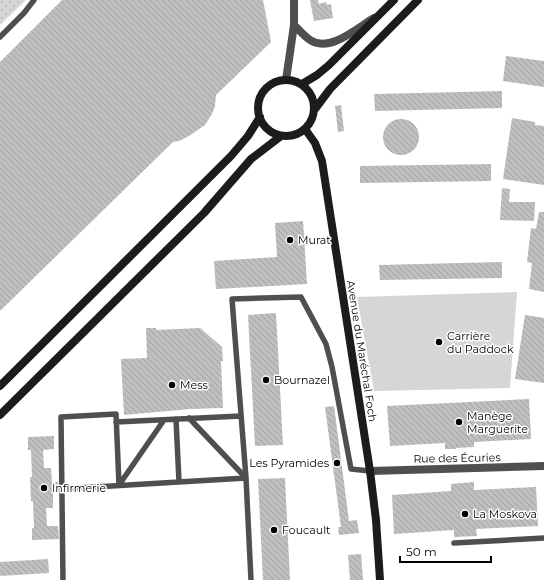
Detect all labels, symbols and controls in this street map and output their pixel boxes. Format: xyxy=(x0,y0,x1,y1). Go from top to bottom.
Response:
place label: Murat xyxy=(298,233,331,247)
marker: Murat xyxy=(285,235,295,245)
street label: Avenue du Maréchal Foch xyxy=(344,279,380,423)
place label: Carrière du Paddock xyxy=(447,329,514,356)
marker: Carrière du Paddock xyxy=(434,337,444,347)
place label: Bournazel xyxy=(274,373,330,387)
marker: Bournazel xyxy=(261,375,271,385)
place label: Mess xyxy=(180,378,209,392)
marker: Mess xyxy=(167,380,177,390)
place label: Manège Marguerite xyxy=(467,409,528,436)
marker: Manège Marguerite xyxy=(454,417,464,427)
street label: Rue des Écuries xyxy=(413,450,501,466)
place label: Les Pyramides xyxy=(249,456,330,470)
marker: Les Pyramides xyxy=(332,458,342,468)
place label: Infirmerie xyxy=(52,481,106,495)
marker: Infirmerie xyxy=(39,483,49,493)
place label: La Moskova xyxy=(473,507,537,521)
marker: La Moskova xyxy=(460,509,470,519)
place label: Foucault xyxy=(282,523,331,537)
marker: Foucault xyxy=(269,525,279,535)
scale bar xyxy=(400,538,491,564)
text: 50 m xyxy=(406,544,437,559)

